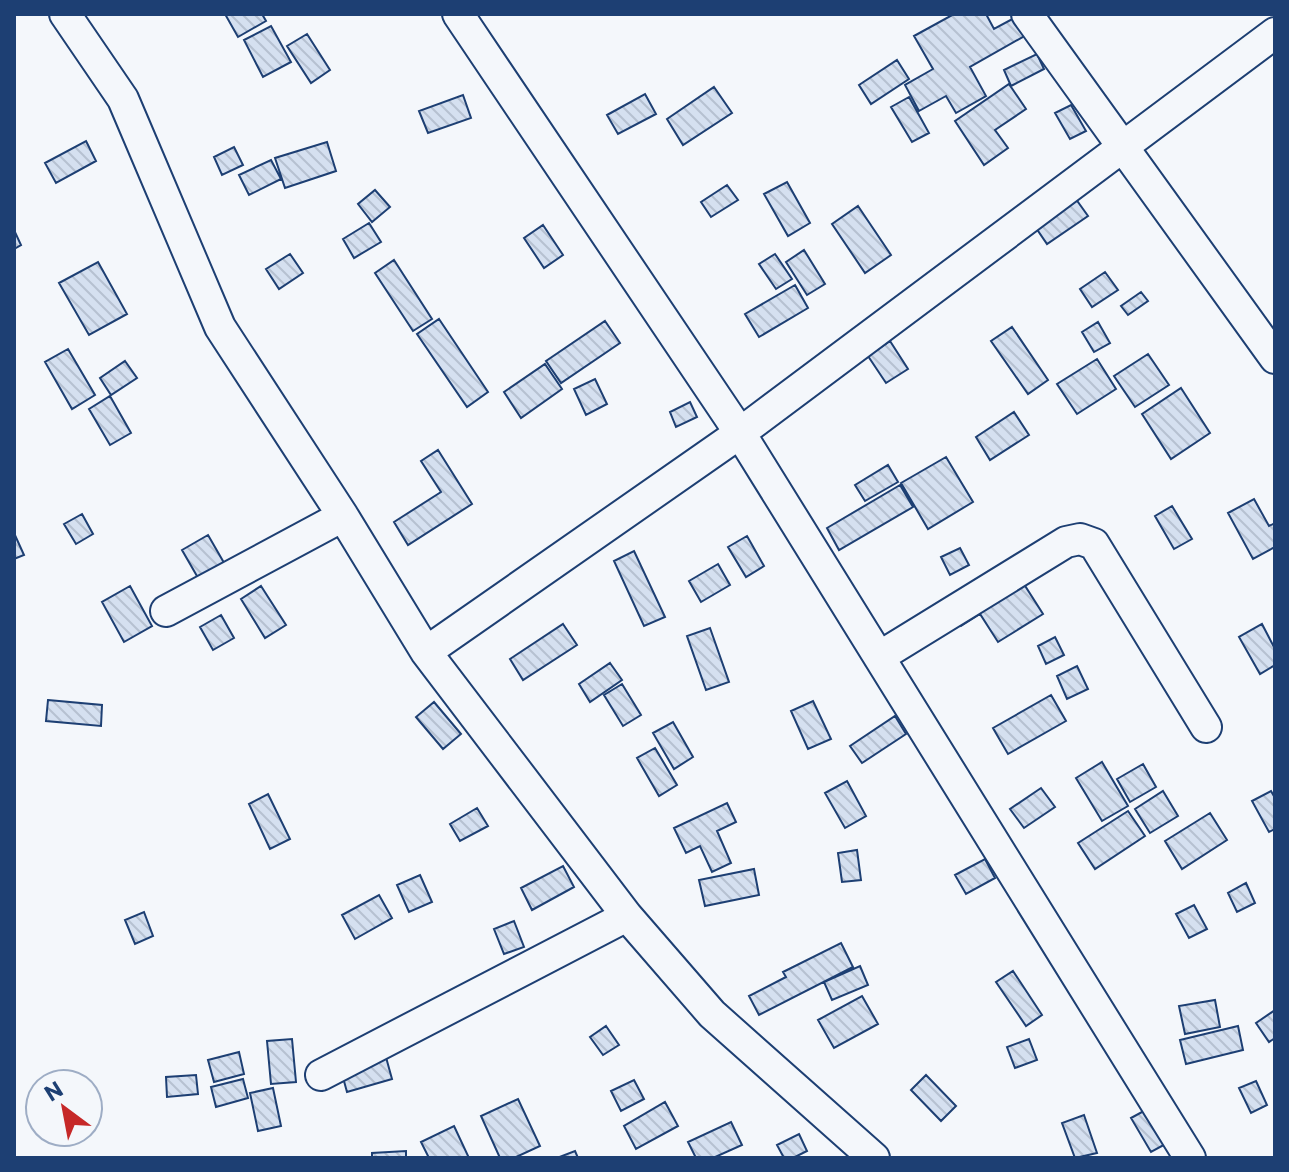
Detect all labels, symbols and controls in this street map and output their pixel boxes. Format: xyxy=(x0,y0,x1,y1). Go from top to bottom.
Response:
north arrow xyxy=(24,1068,104,1148)
text: N xyxy=(39,1075,67,1106)

